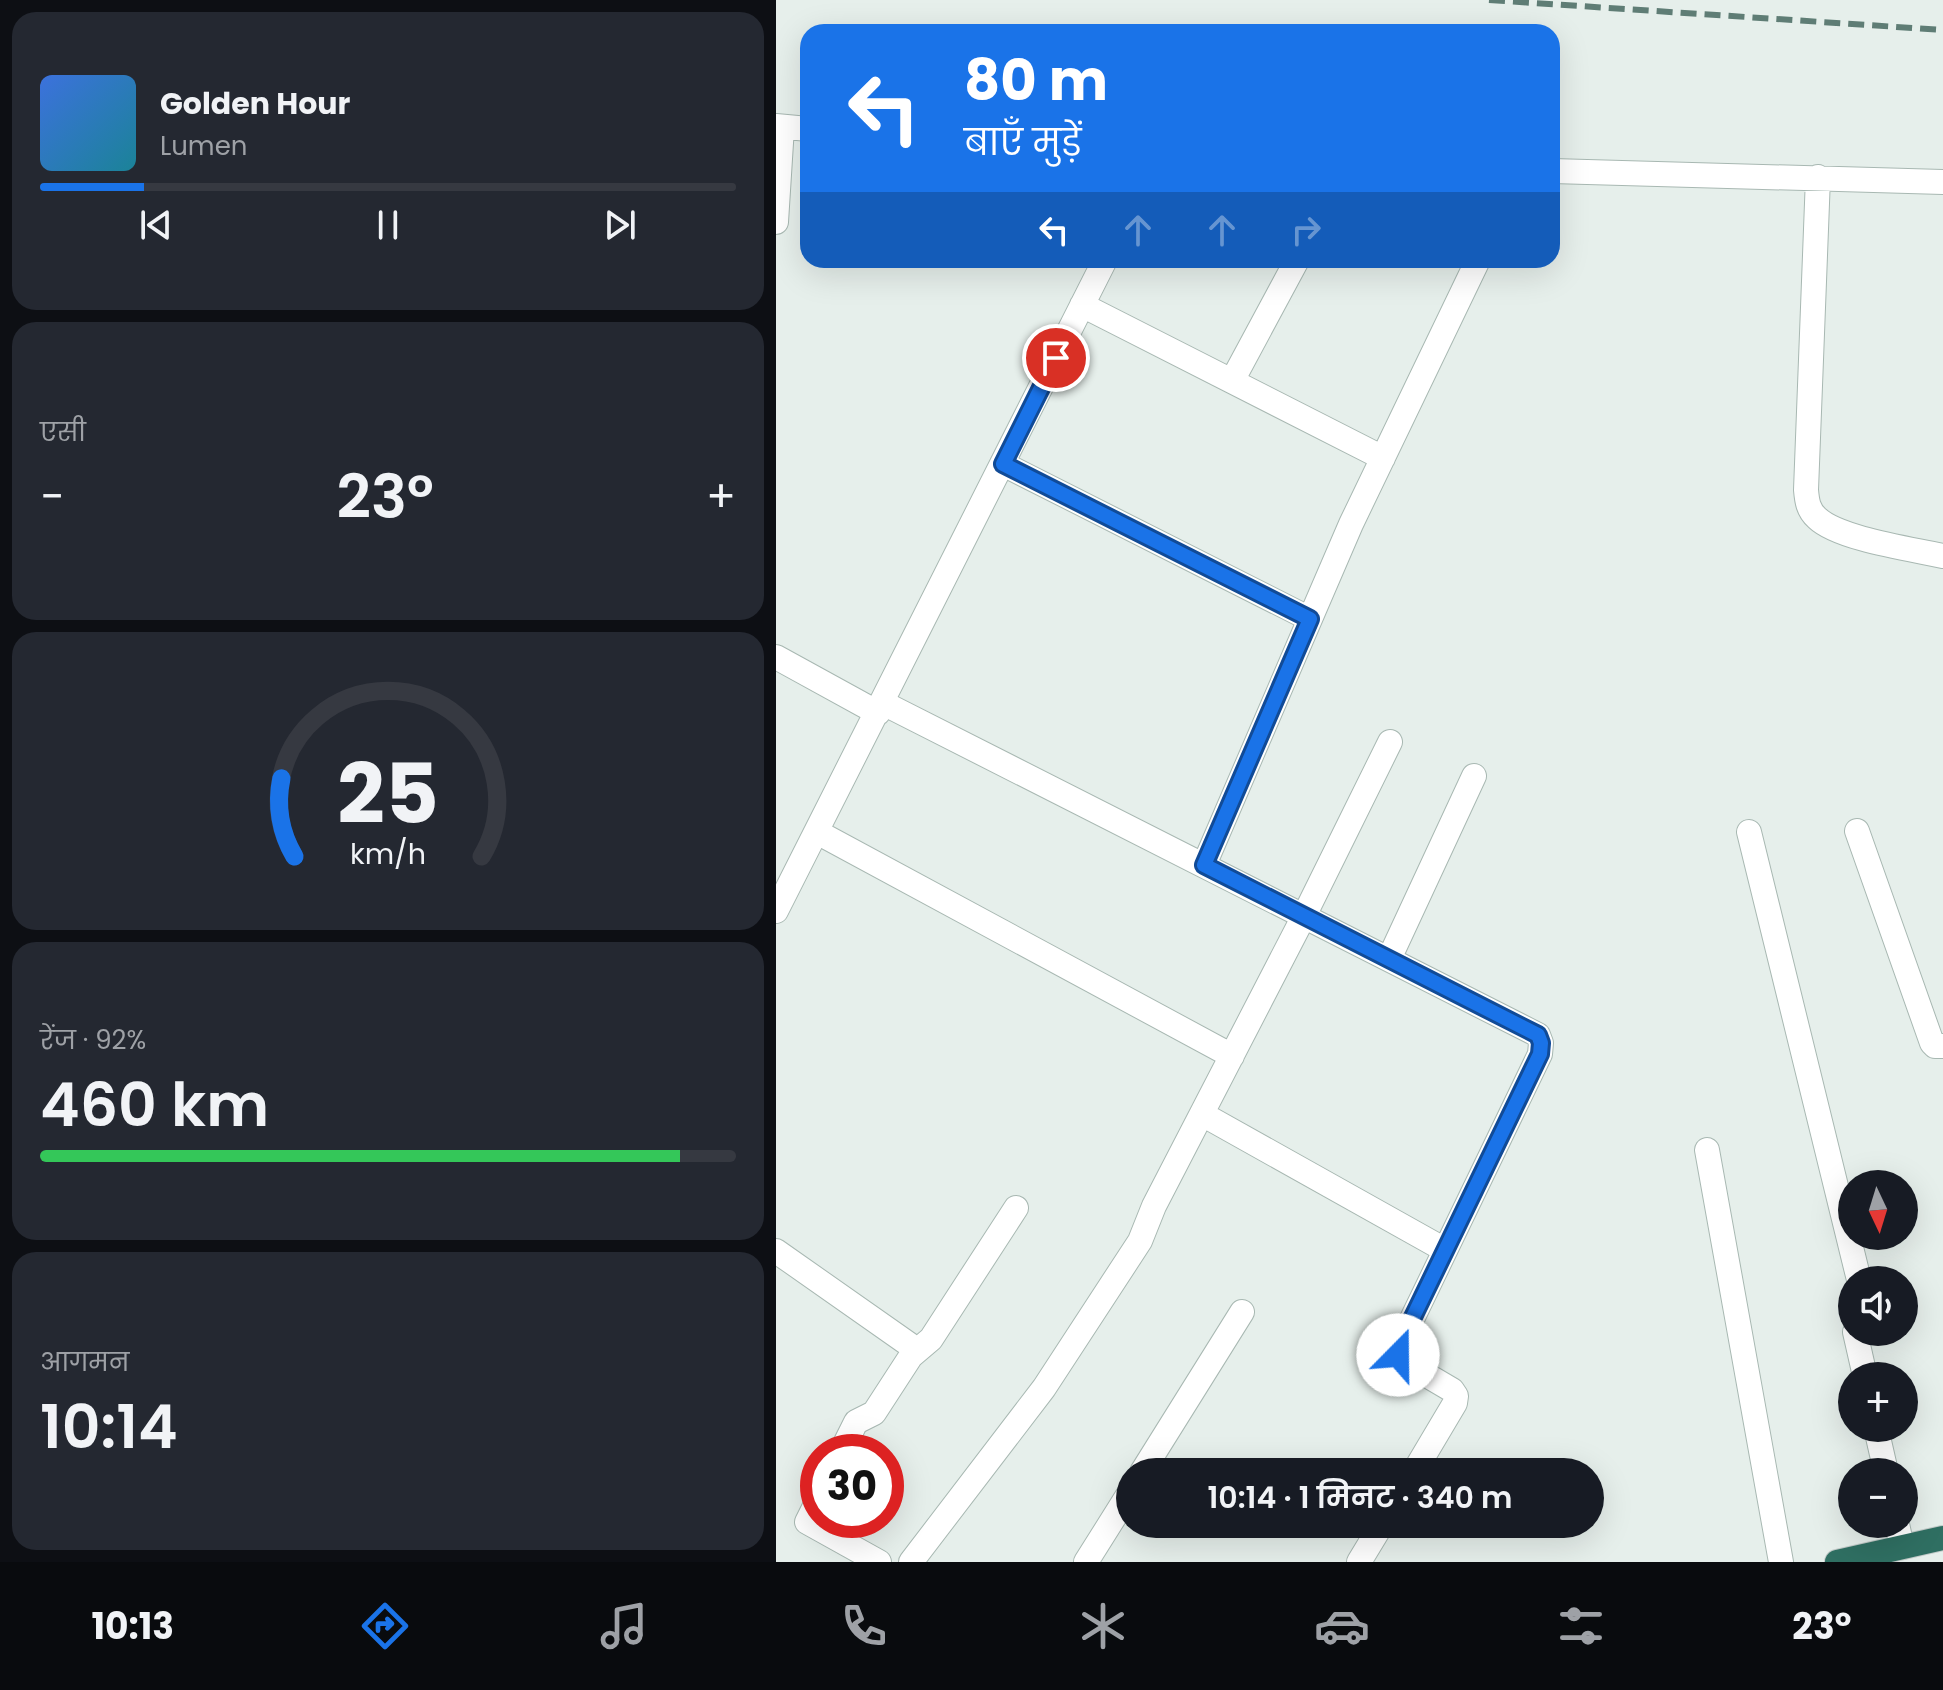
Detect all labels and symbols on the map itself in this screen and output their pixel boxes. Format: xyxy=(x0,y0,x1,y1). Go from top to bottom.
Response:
pin xyxy=(1022,324,1090,392)
north arrow xyxy=(1838,1170,1918,1250)
position arrow xyxy=(1356,1313,1440,1397)
speed limit sign: 30 xyxy=(800,1434,904,1538)

